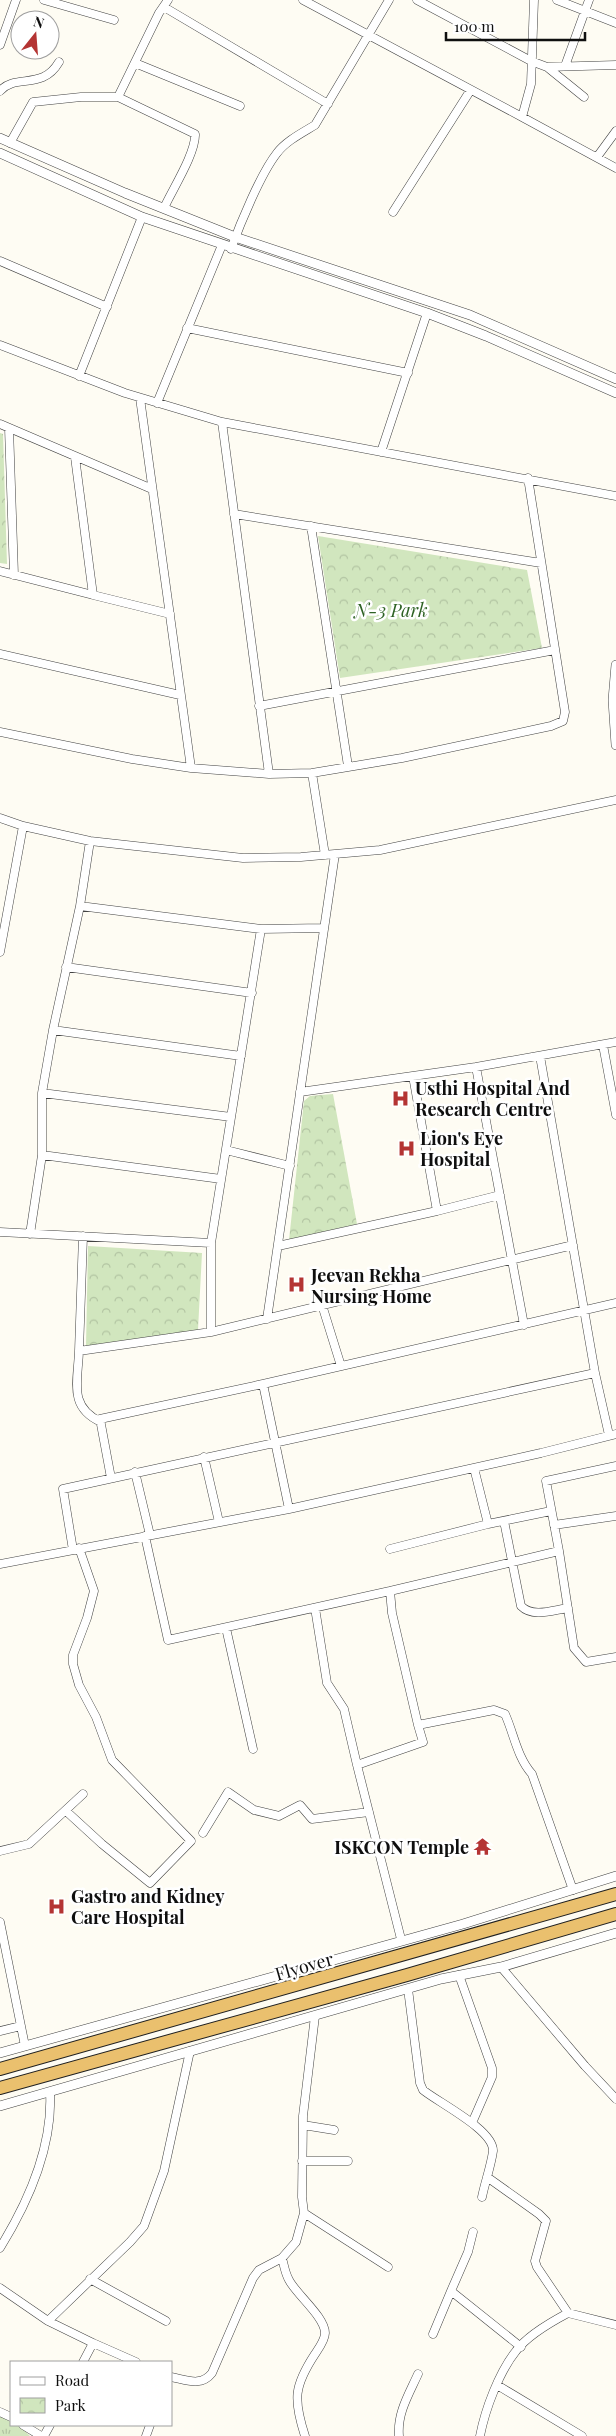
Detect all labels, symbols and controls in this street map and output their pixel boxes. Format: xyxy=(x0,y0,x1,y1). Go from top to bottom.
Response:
north arrow xyxy=(10,10,60,60)
scale bar xyxy=(446,10,585,42)
text: N xyxy=(31,12,47,33)
text: 100 m xyxy=(454,16,495,36)
park label: N-3 Park xyxy=(353,598,428,622)
place label: Usthi Hospital And Research Centre xyxy=(415,1076,570,1121)
hospital icon: Usthi Hospital And Research Centre xyxy=(391,1088,411,1108)
place label: Lion's Eye Hospital xyxy=(420,1126,503,1171)
hospital icon: Lion's Eye Hospital xyxy=(396,1138,416,1158)
place label: Jeevan Rekha Nursing Home xyxy=(310,1263,432,1308)
hospital icon: Jeevan Rekha Nursing Home xyxy=(287,1275,307,1295)
place label: ISKCON Temple xyxy=(334,1835,469,1859)
temple icon: ISKCON Temple xyxy=(473,1837,493,1857)
place label: Gastro and Kidney Care Hospital xyxy=(71,1884,225,1929)
hospital icon: Gastro and Kidney Care Hospital xyxy=(47,1896,67,1916)
street label: Flyover xyxy=(272,1946,336,1986)
legend xyxy=(10,2361,172,2426)
text: Road xyxy=(55,2370,89,2390)
text: Park xyxy=(55,2395,87,2415)

